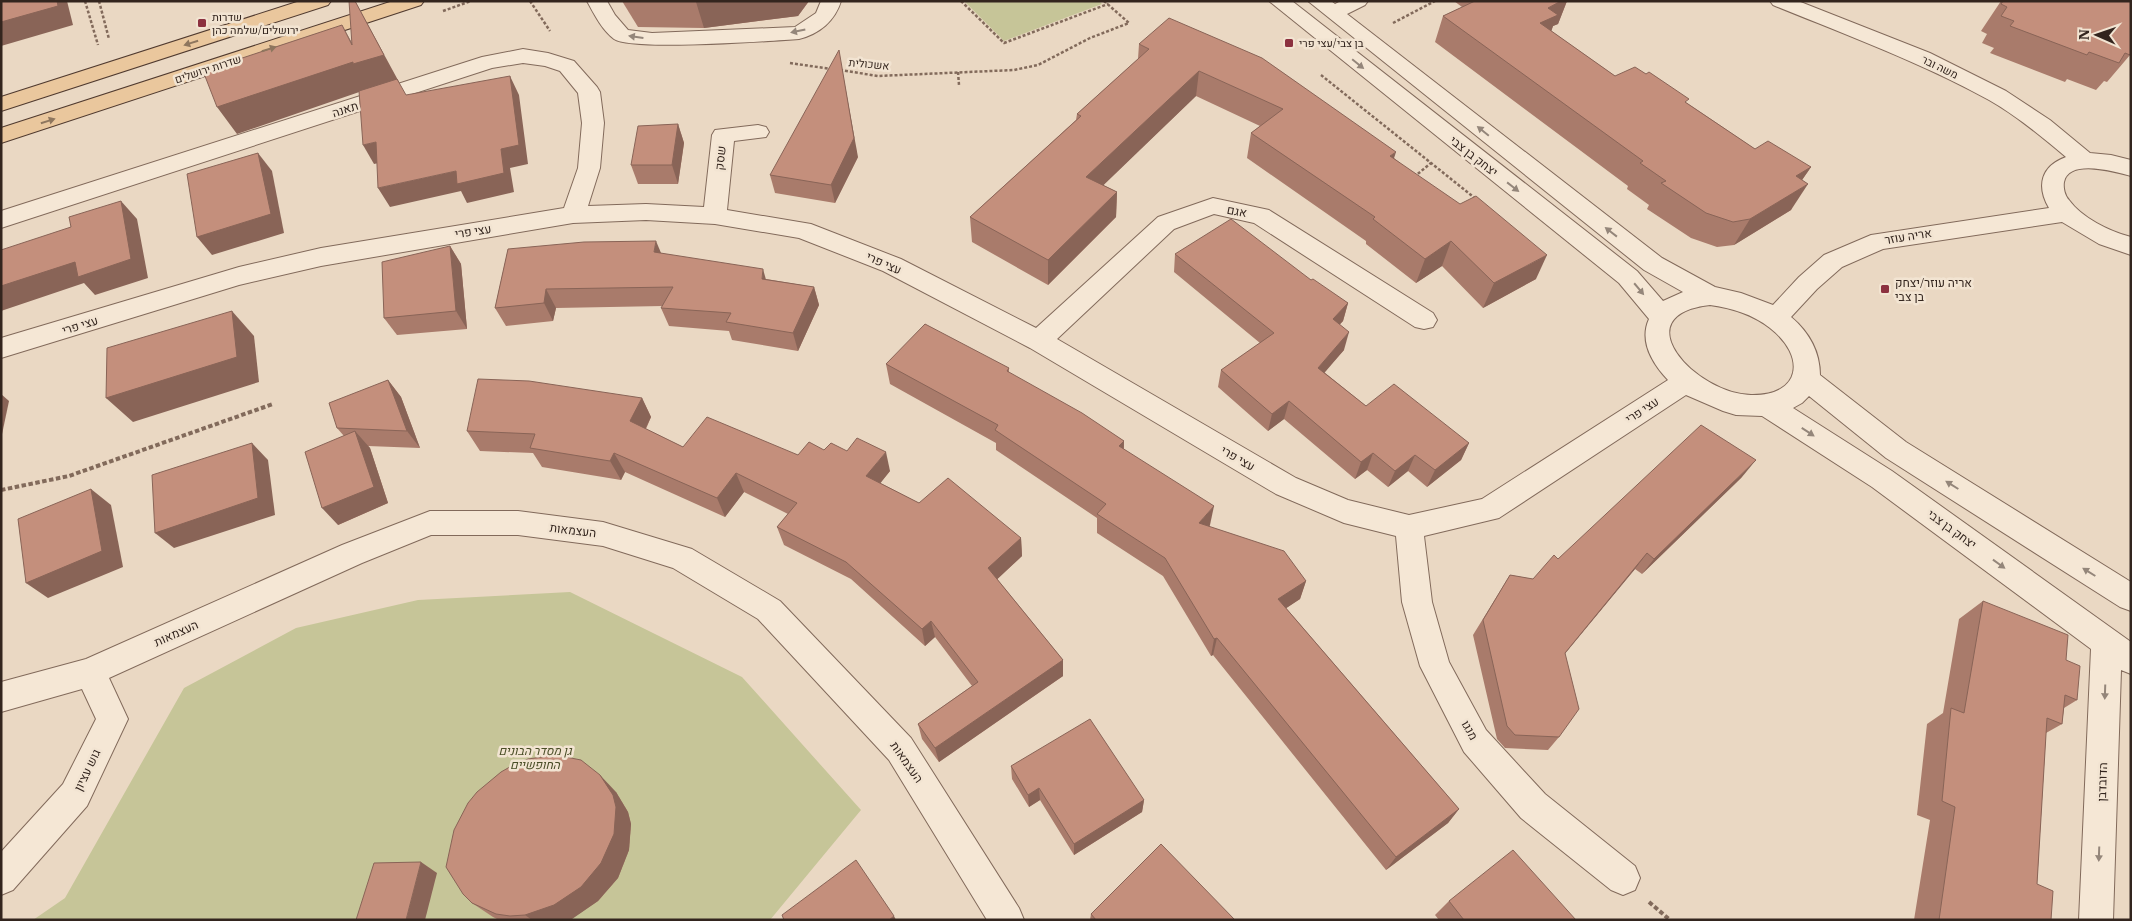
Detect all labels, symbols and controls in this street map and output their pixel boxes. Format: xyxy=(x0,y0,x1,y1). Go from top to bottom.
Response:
place label: שדרות ירושלים/שלמה כהן xyxy=(212,10,299,37)
north arrow xyxy=(2072,10,2122,60)
marker: שדרות ירושלים/שלמה כהן xyxy=(196,17,208,29)
one-way arrow xyxy=(789,28,805,36)
text: N xyxy=(2075,29,2093,40)
one-way arrow xyxy=(628,33,644,41)
place label: בן צבי/עצי פרי xyxy=(1299,36,1364,50)
marker: בן צבי/עצי פרי xyxy=(1283,37,1295,49)
one-way arrow xyxy=(184,40,199,47)
one-way arrow xyxy=(261,44,276,52)
street label: שדרות ירושלים xyxy=(173,52,243,86)
street label: משה ובר xyxy=(1919,52,1961,82)
street label: אשכולית xyxy=(848,55,890,73)
one-way arrow xyxy=(1352,59,1365,69)
street label: תאנה xyxy=(330,98,360,120)
one-way arrow xyxy=(40,117,55,124)
one-way arrow xyxy=(1477,126,1490,137)
street label: יצחק בן צבי xyxy=(1447,133,1501,179)
street label: שסק xyxy=(711,145,729,171)
one-way arrow xyxy=(1506,181,1519,192)
street label: אגם xyxy=(1226,202,1249,220)
street label: עצי פרי xyxy=(454,221,492,241)
street label: אריה עוזר xyxy=(1883,225,1933,247)
one-way arrow xyxy=(1605,226,1618,237)
street label: עצי פרי xyxy=(864,249,904,277)
place label: אריה עוזר/יצחק בן צבי xyxy=(1895,275,1972,304)
one-way arrow xyxy=(1633,283,1644,296)
marker: אריה עוזר/יצחק בן צבי xyxy=(1879,283,1891,295)
street label: עצי פרי xyxy=(60,312,100,338)
street label: עצי פרי xyxy=(1622,394,1662,426)
one-way arrow xyxy=(1802,427,1815,437)
street label: עצי פרי xyxy=(1218,442,1258,474)
one-way arrow xyxy=(1945,481,1959,490)
street label: יצחק בן צבי xyxy=(1925,506,1979,552)
street label: העצמאות xyxy=(549,520,597,540)
one-way arrow xyxy=(1993,559,2006,569)
one-way arrow xyxy=(2083,567,2096,576)
street label: העצמאות xyxy=(152,617,200,649)
one-way arrow xyxy=(2101,684,2109,700)
street label: מנגו xyxy=(1458,718,1482,742)
street label: העצמאות xyxy=(887,738,927,786)
park label: גן מסדר הבונים החופשיים xyxy=(498,743,573,772)
street label: גוש עציון xyxy=(70,746,104,793)
street label: הדובדבן xyxy=(2094,762,2110,802)
one-way arrow xyxy=(2094,847,2102,863)

